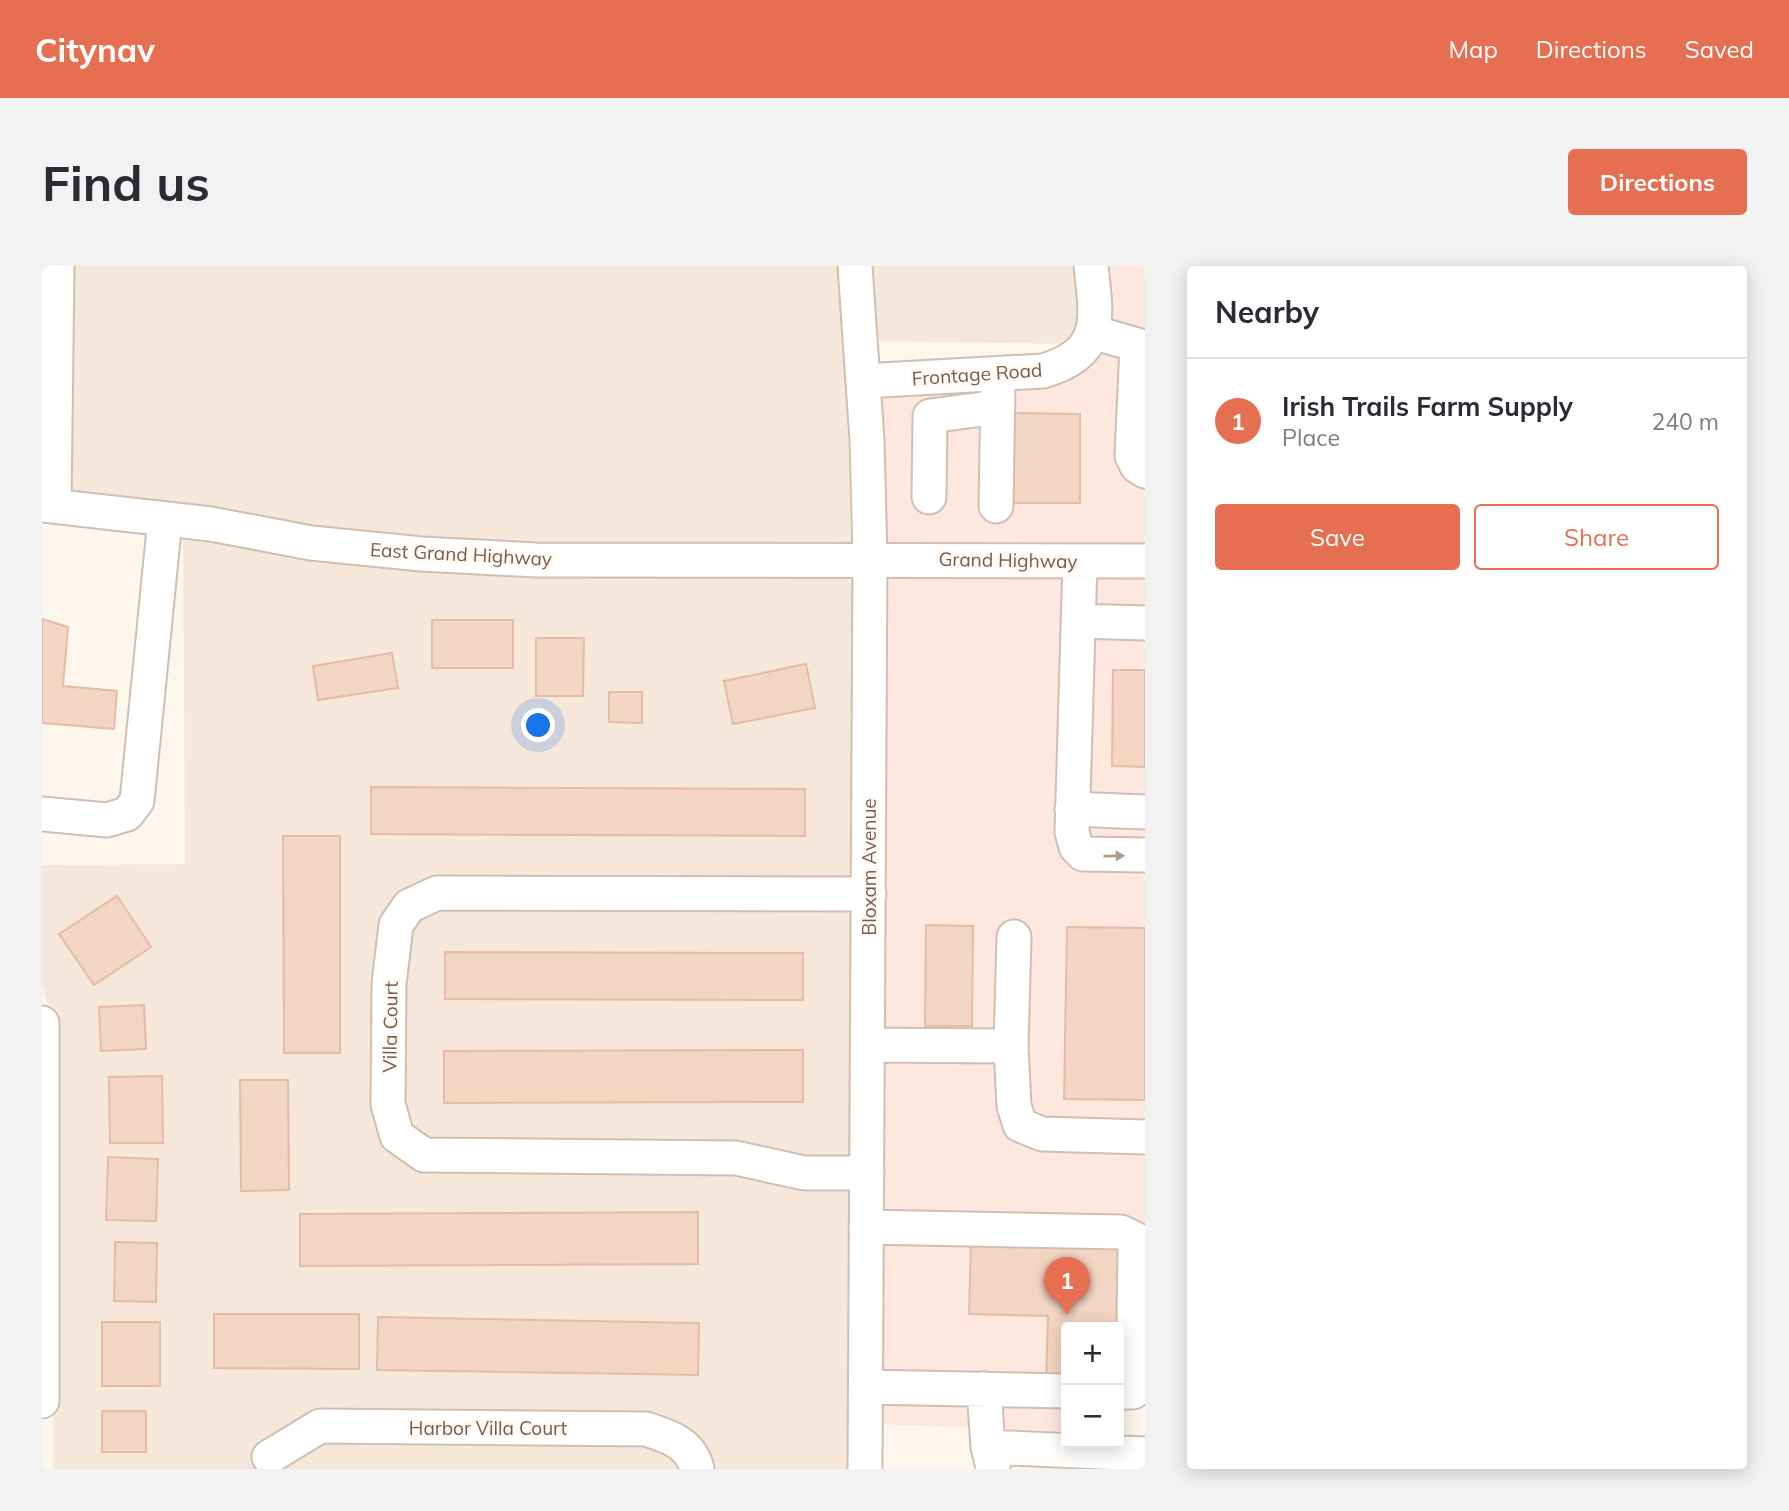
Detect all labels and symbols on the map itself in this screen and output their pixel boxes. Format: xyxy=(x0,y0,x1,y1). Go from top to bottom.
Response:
street label: Frontage Road xyxy=(911,357,1043,391)
street label: East Grand Highway xyxy=(369,537,553,571)
street label: Grand Highway xyxy=(938,547,1078,573)
your location xyxy=(521,708,555,742)
street label: Bloxam Avenue xyxy=(857,798,881,936)
one-way arrow xyxy=(1103,850,1125,862)
street label: Villa Court xyxy=(377,981,403,1073)
pin: 1 xyxy=(1044,1257,1090,1315)
street label: Harbor Villa Court xyxy=(409,1416,568,1440)

